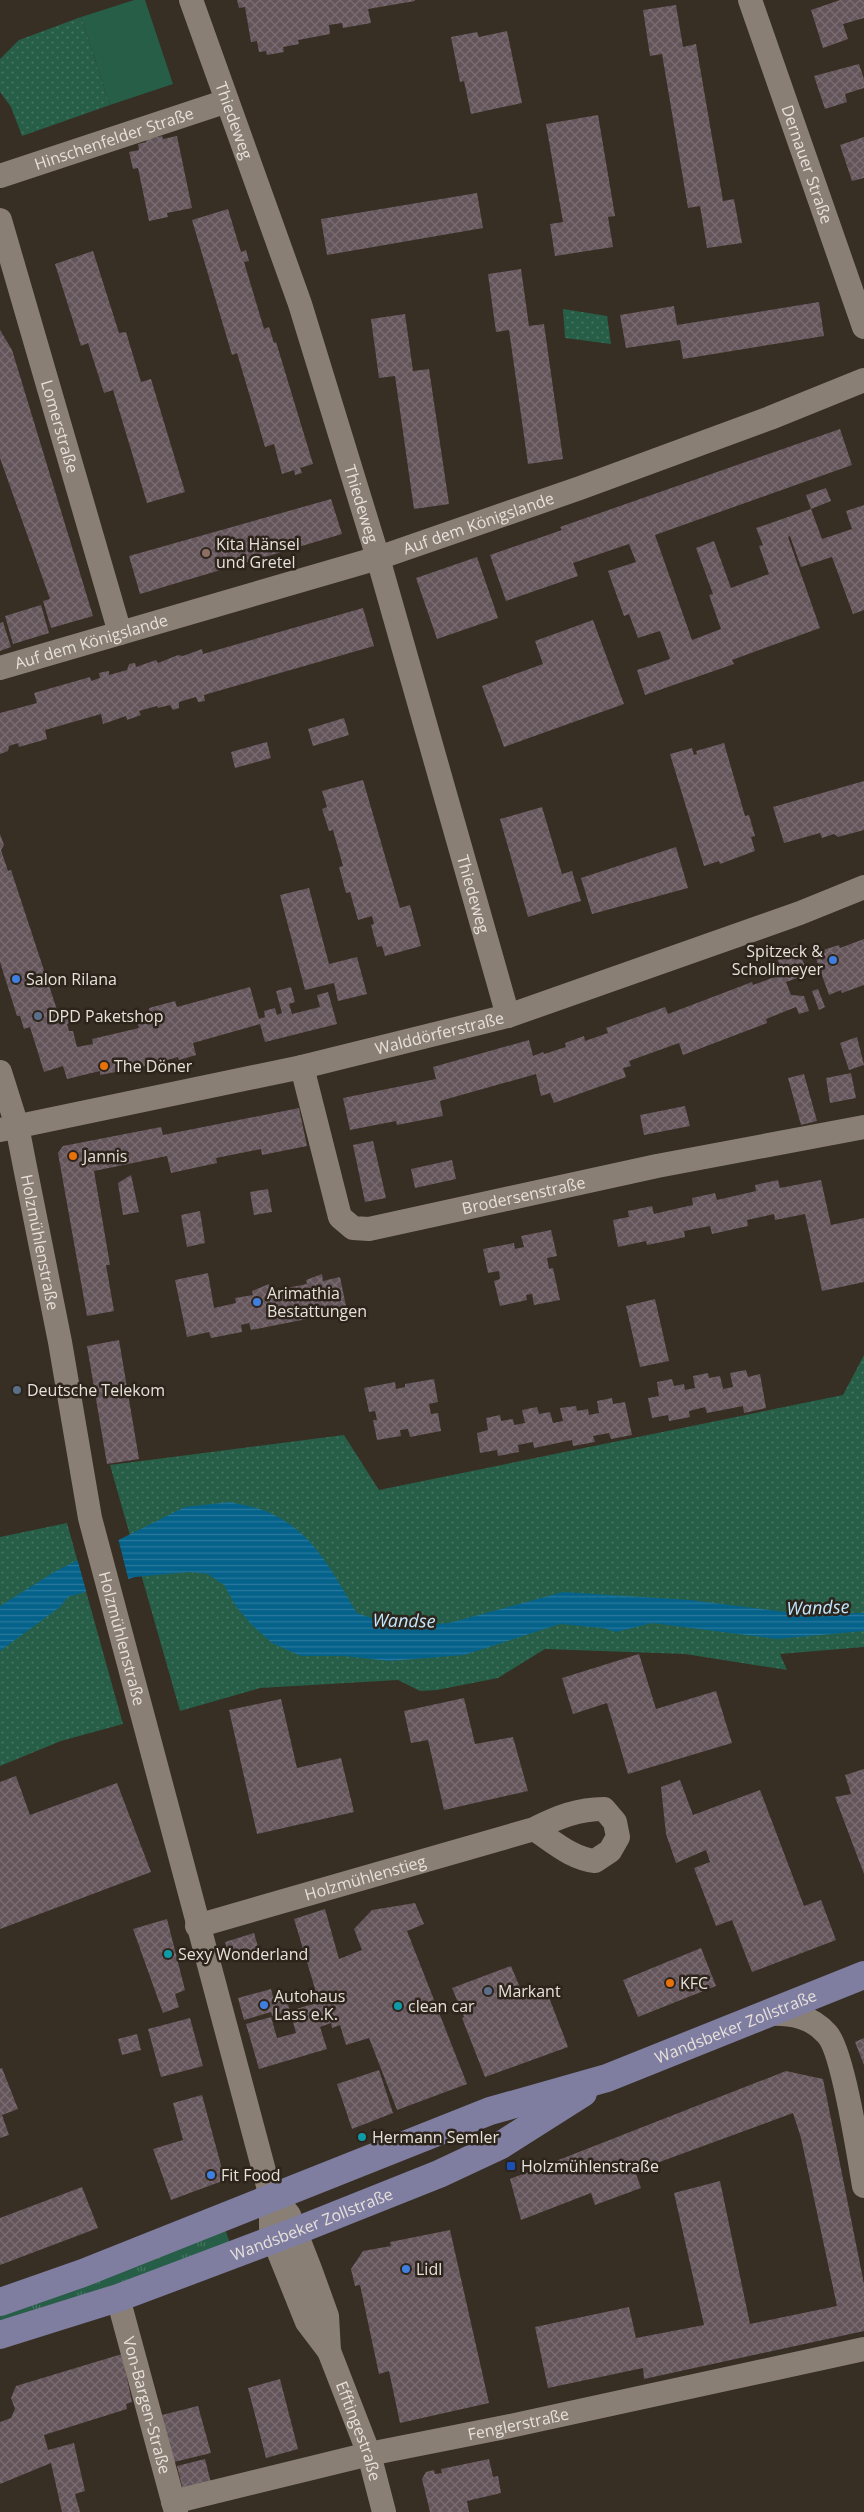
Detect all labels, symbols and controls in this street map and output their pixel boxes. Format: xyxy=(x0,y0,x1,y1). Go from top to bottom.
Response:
street label: Thiedeweg xyxy=(210,79,258,162)
street label: Hinschenfelder Straße xyxy=(32,102,196,175)
street label: Dernauer Straße xyxy=(776,102,838,227)
street label: Lomerstraße xyxy=(36,377,84,476)
street label: Thiedeweg xyxy=(339,462,384,546)
street label: Auf dem Königslande xyxy=(400,487,557,560)
place label: Kita Hänsel und Gretel xyxy=(216,533,300,573)
marker: Kita Hänsel und Gretel xyxy=(200,547,212,559)
street label: Auf dem Königslande xyxy=(12,609,170,674)
street label: Thiedeweg xyxy=(452,852,495,936)
place label: Spitzeck & Schollmeyer xyxy=(732,940,823,980)
marker: Spitzeck & Schollmeyer xyxy=(827,954,839,966)
place label: Salon Rilana xyxy=(26,968,117,990)
marker: Salon Rilana xyxy=(10,973,22,985)
place label: DPD Paketshop xyxy=(48,1005,163,1027)
street label: Walddörferstraße xyxy=(373,1006,506,1060)
marker: DPD Paketshop xyxy=(32,1010,44,1022)
place label: The Döner xyxy=(114,1055,193,1077)
marker: The Döner xyxy=(98,1060,110,1072)
place label: Jannis xyxy=(81,1145,127,1167)
marker: Jannis xyxy=(67,1150,79,1162)
street label: Brodersenstraße xyxy=(460,1171,587,1219)
street label: Holzmühlenstraße xyxy=(16,1172,64,1312)
place label: Arimathia Bestattungen xyxy=(267,1282,367,1322)
marker: Arimathia Bestattungen xyxy=(251,1296,263,1308)
place label: Deutsche Telekom xyxy=(27,1379,165,1401)
marker: Deutsche Telekom xyxy=(11,1384,23,1396)
street label: Holzmühlenstraße xyxy=(94,1569,150,1708)
water label: Wandse xyxy=(786,1594,850,1620)
water label: Wandse xyxy=(372,1607,436,1633)
street label: Holzmühlenstieg xyxy=(302,1850,429,1905)
place label: Sexy Wonderland xyxy=(178,1943,308,1965)
marker: Sexy Wonderland xyxy=(162,1948,174,1960)
place label: KFC xyxy=(680,1972,708,1994)
marker: KFC xyxy=(664,1977,676,1989)
place label: Markant xyxy=(498,1980,561,2002)
street label: Wandsbeker Zollstraße xyxy=(651,1984,820,2069)
place label: Autohaus Lass e.K. xyxy=(274,1985,345,2025)
marker: Markant xyxy=(482,1985,494,1997)
place label: clean car xyxy=(408,1995,475,2017)
marker: Autohaus Lass e.K. xyxy=(258,1999,270,2011)
marker: clean car xyxy=(392,2000,404,2012)
place label: Hermann Semler xyxy=(372,2126,499,2148)
marker: Hermann Semler xyxy=(356,2131,368,2143)
place label: Holzmühlenstraße xyxy=(521,2155,659,2177)
marker: Holzmühlenstraße xyxy=(505,2160,517,2172)
place label: Fit Food xyxy=(221,2164,280,2186)
marker: Fit Food xyxy=(205,2169,217,2181)
street label: Wandsbeker Zollstraße xyxy=(228,2183,396,2266)
place label: Lidl xyxy=(416,2258,442,2280)
marker: Lidl xyxy=(400,2263,412,2275)
street label: Von-Bargen-Straße xyxy=(118,2334,176,2476)
street label: Efftingestraße xyxy=(331,2378,386,2483)
street label: Fenglerstraße xyxy=(466,2403,571,2445)

